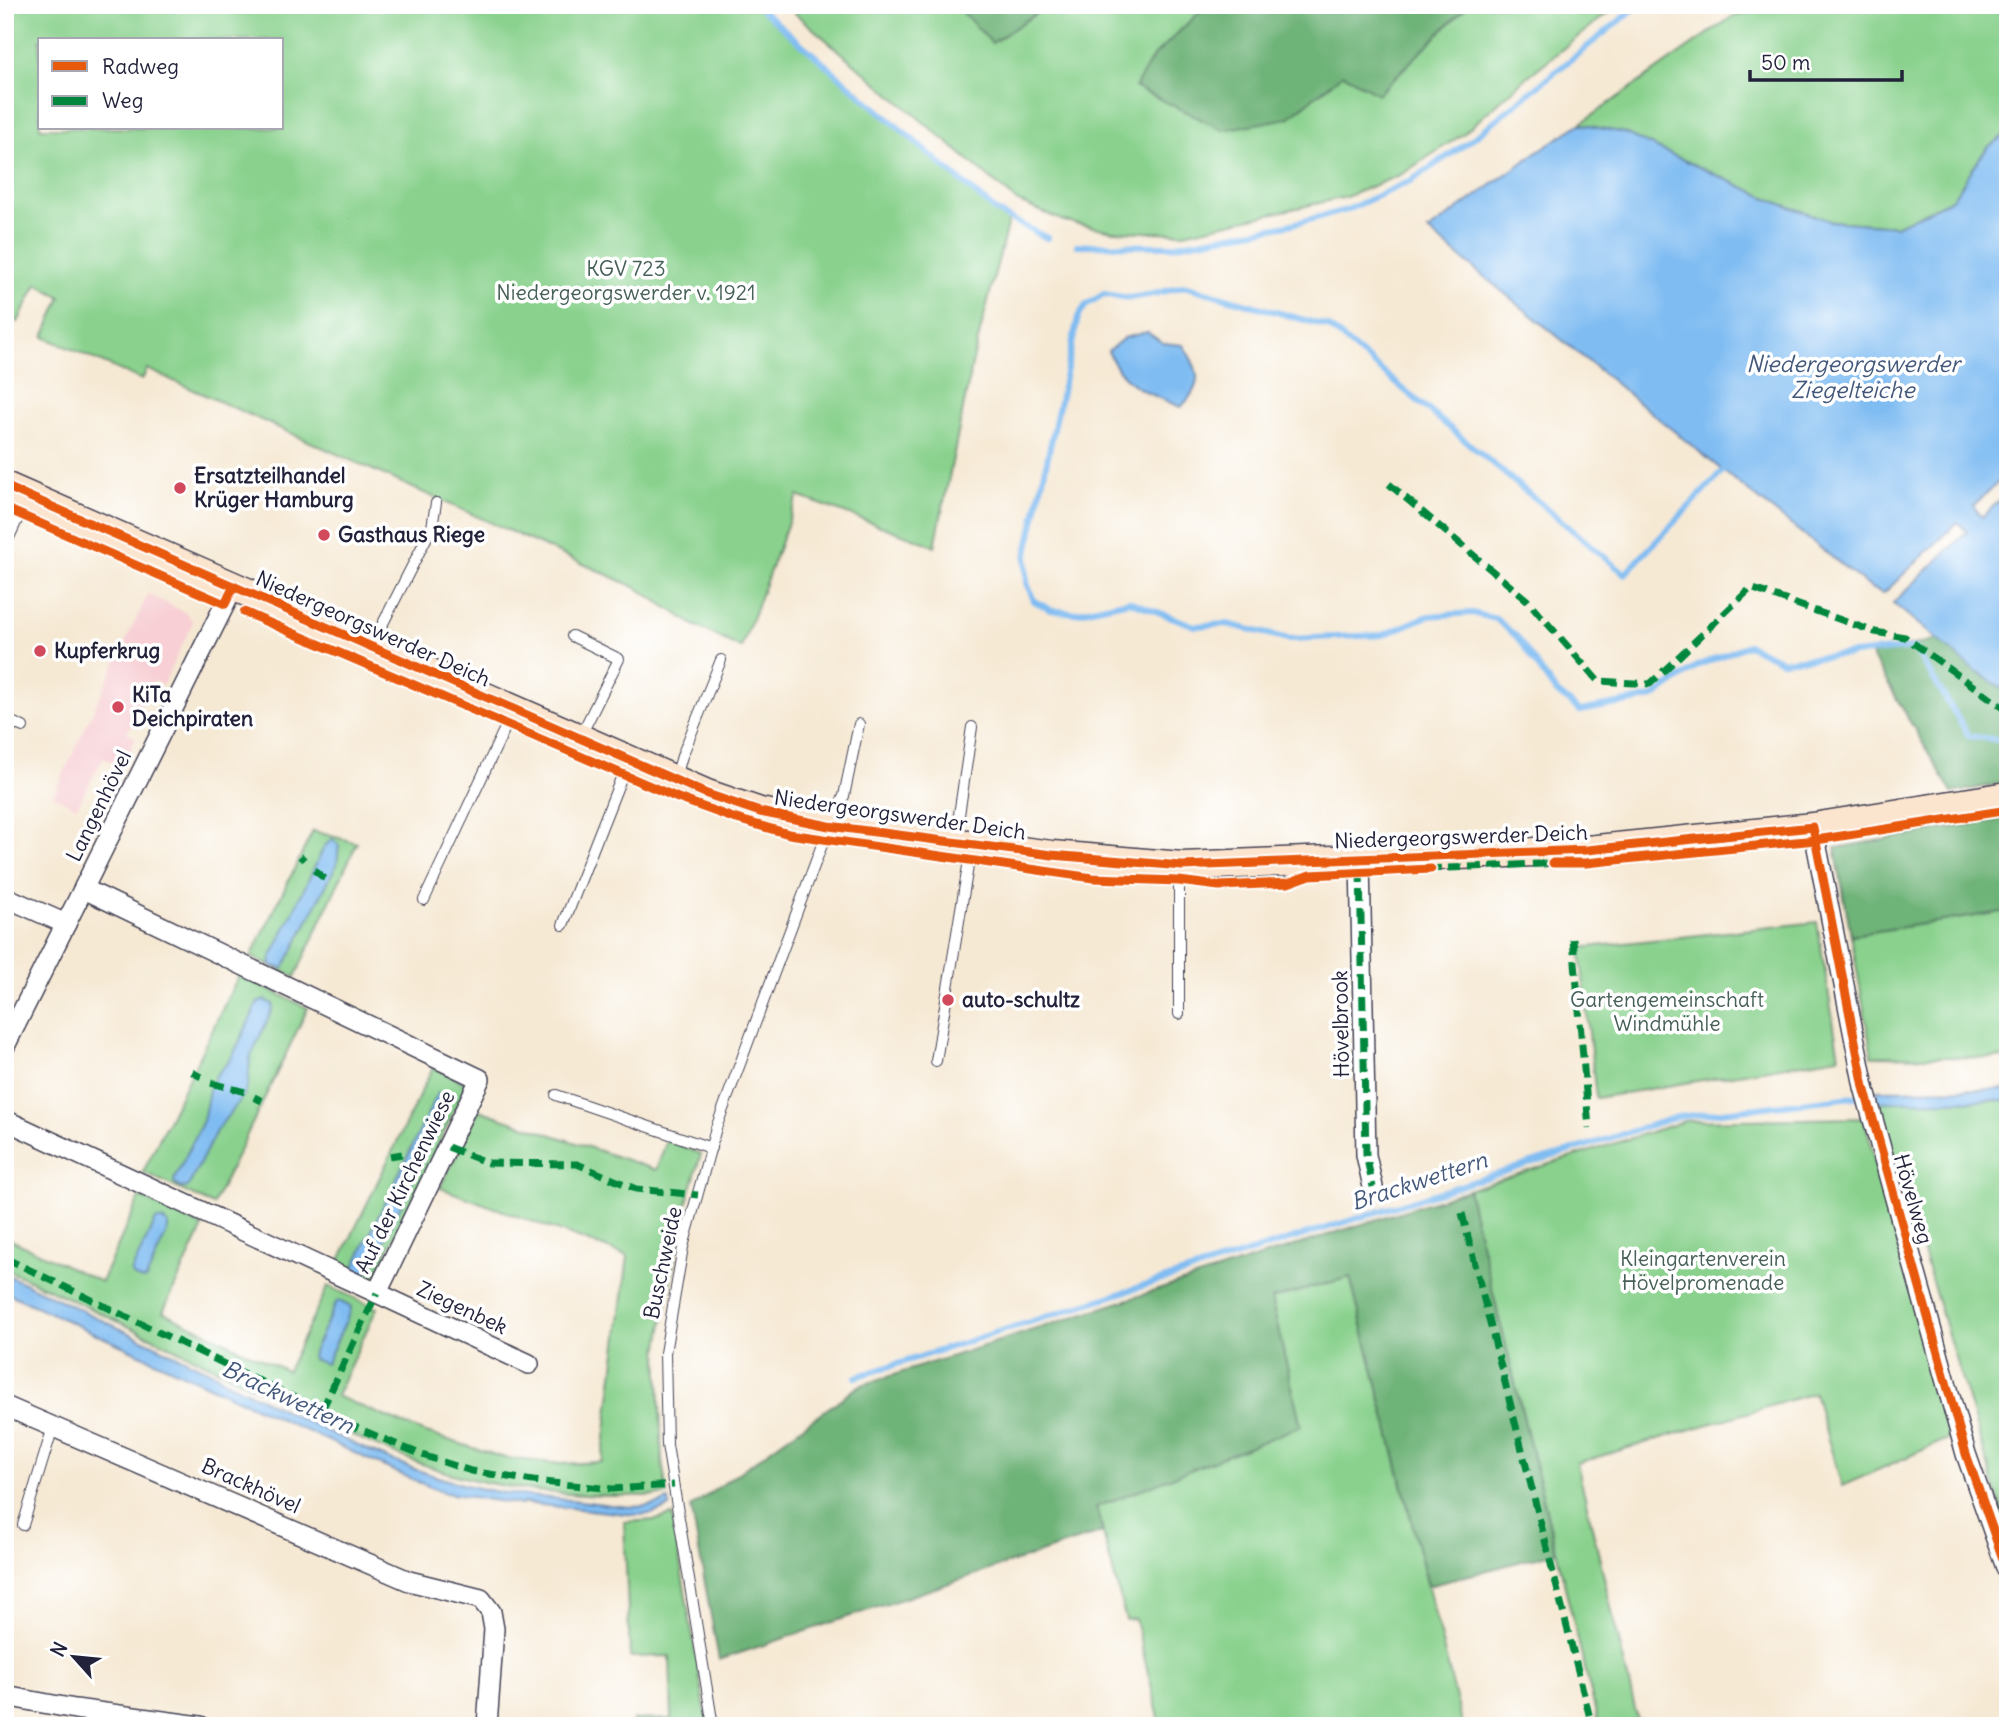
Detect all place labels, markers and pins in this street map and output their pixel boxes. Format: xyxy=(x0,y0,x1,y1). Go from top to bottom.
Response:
place label: Ersatzteilhandel Krüger Hamburg xyxy=(194,462,354,513)
marker: Ersatzteilhandel Krüger Hamburg xyxy=(172,480,188,496)
place label: Gasthaus Riege xyxy=(338,521,485,548)
marker: Gasthaus Riege xyxy=(316,527,332,543)
place label: Kupferkrug xyxy=(54,637,160,664)
marker: Kupferkrug xyxy=(32,643,48,659)
place label: KiTa Deichpiraten xyxy=(132,681,253,732)
marker: KiTa Deichpiraten xyxy=(110,699,126,715)
place label: auto-schultz xyxy=(962,986,1080,1013)
marker: auto-schultz xyxy=(940,992,956,1008)

